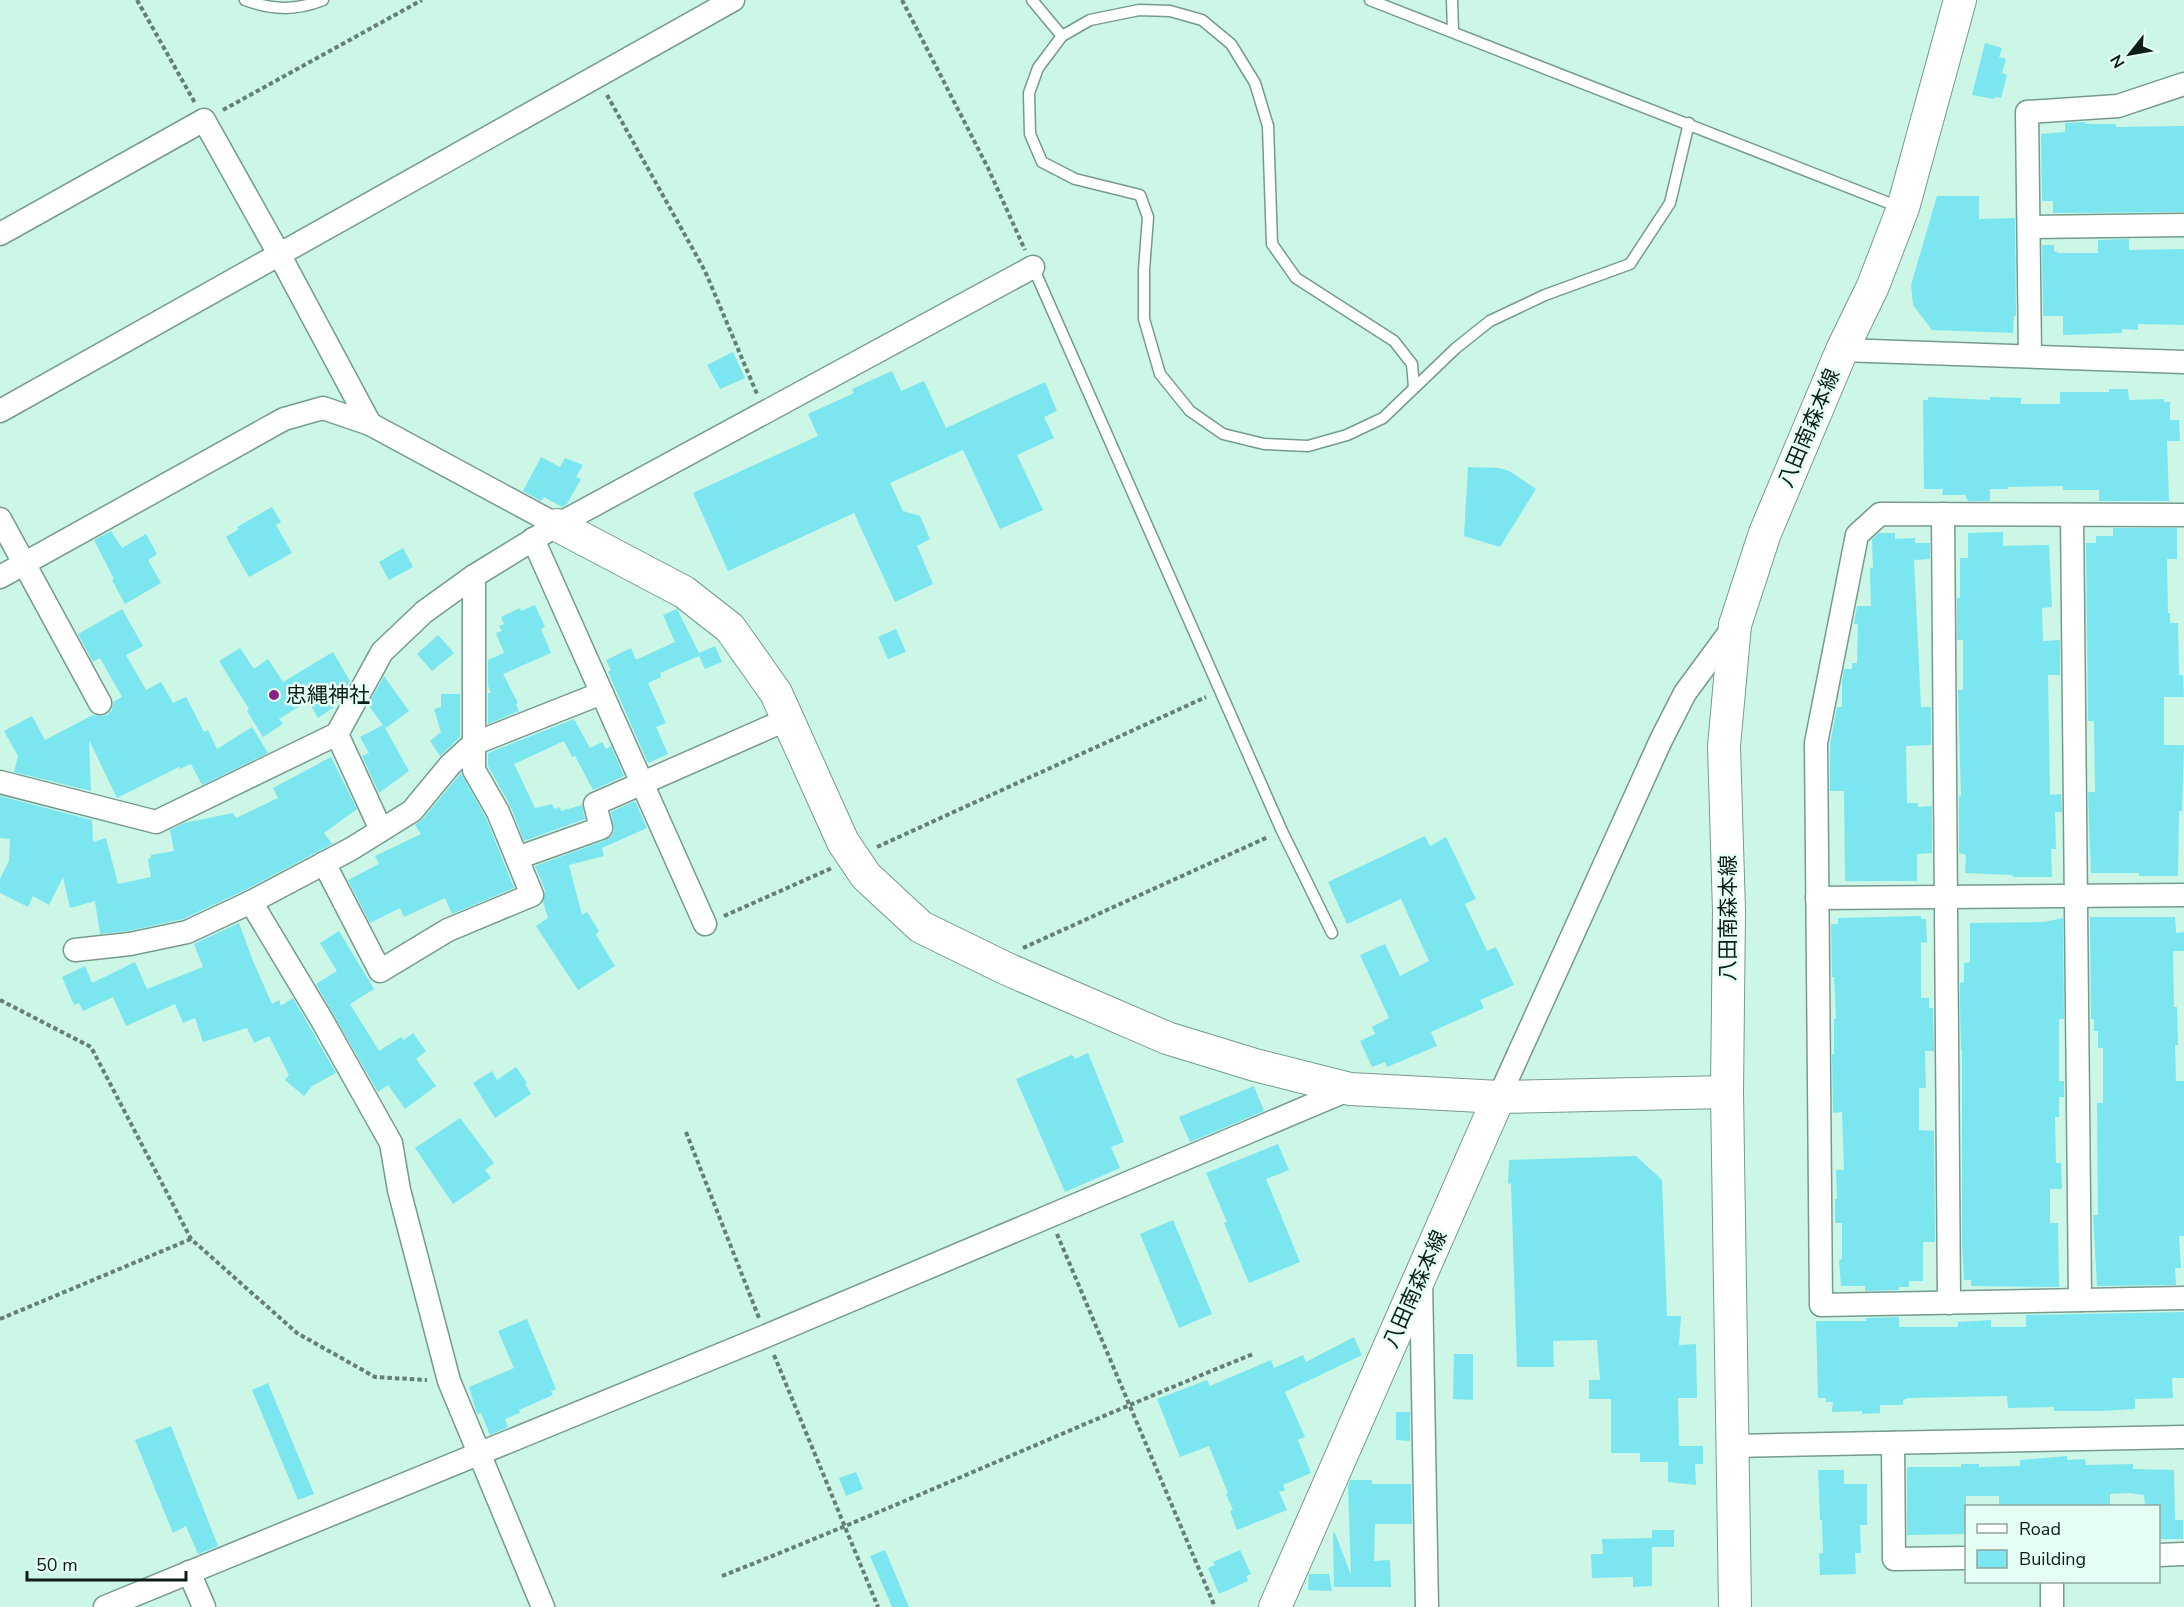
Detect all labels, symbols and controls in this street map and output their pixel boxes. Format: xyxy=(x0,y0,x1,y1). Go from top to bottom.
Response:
north arrow xyxy=(2100,24,2160,84)
text: N xyxy=(2105,50,2131,72)
street label: 八田南森本線 xyxy=(1771,365,1847,491)
place label: 忠縄神社 xyxy=(286,681,370,709)
marker: 忠縄神社 xyxy=(267,688,281,702)
street label: 八田南森本線 xyxy=(1714,855,1742,981)
street label: 八田南森本線 xyxy=(1377,1226,1453,1352)
legend xyxy=(1965,1505,2160,1583)
text: Road xyxy=(2019,1517,2061,1541)
scale bar xyxy=(27,1544,186,1582)
text: Building xyxy=(2019,1547,2086,1571)
text: 50 m xyxy=(36,1553,78,1577)

